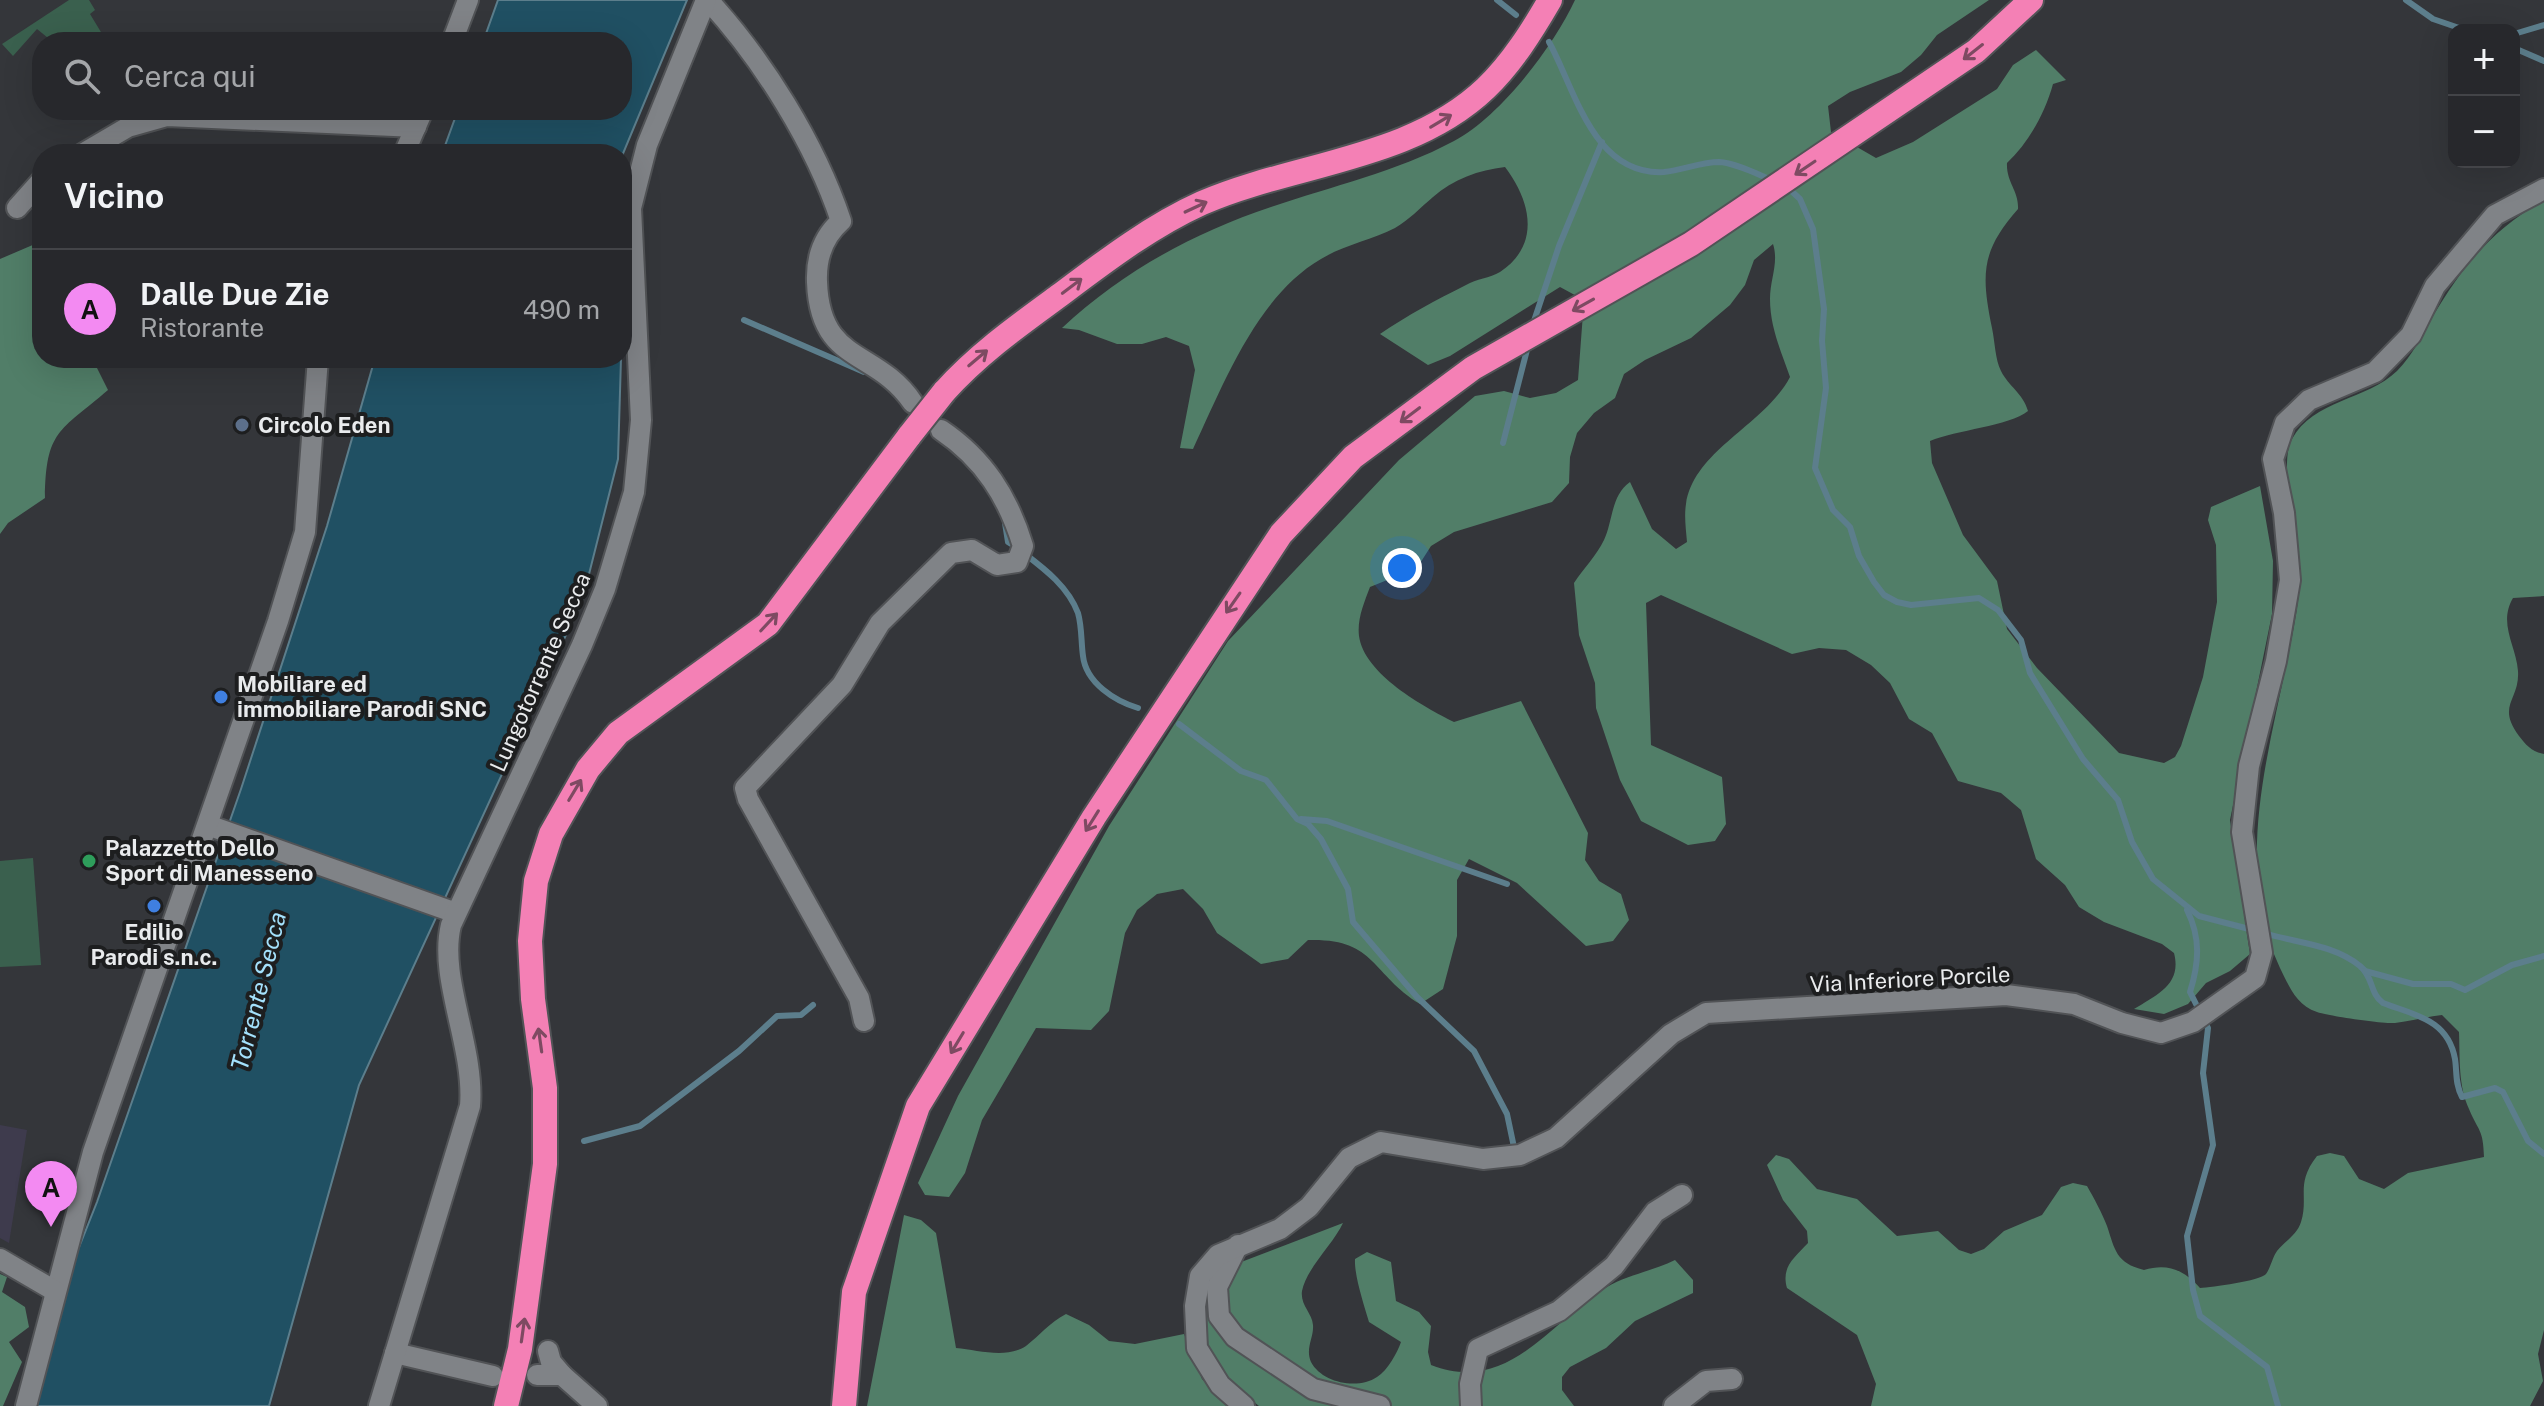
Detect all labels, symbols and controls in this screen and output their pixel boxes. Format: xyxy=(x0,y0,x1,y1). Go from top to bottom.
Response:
map controls xyxy=(2448,24,2520,168)
button: + xyxy=(2448,24,2520,96)
search box xyxy=(32,32,632,120)
one-way arrow xyxy=(1963,43,1984,60)
icon: search xyxy=(60,54,104,98)
text: Cerca qui xyxy=(124,58,256,94)
button: − xyxy=(2448,96,2520,168)
one-way arrow xyxy=(1429,113,1452,129)
one-way arrow xyxy=(1794,160,1816,177)
text: Vicino xyxy=(64,176,164,216)
one-way arrow xyxy=(1184,199,1208,214)
text: Dalle Due Zie xyxy=(140,276,330,312)
one-way arrow xyxy=(1060,278,1082,294)
text: A xyxy=(81,294,99,325)
text: 490 m xyxy=(523,294,600,325)
one-way arrow xyxy=(1572,298,1596,313)
text: Ristorante xyxy=(140,312,264,343)
one-way arrow xyxy=(967,349,987,367)
one-way arrow xyxy=(1400,406,1421,423)
place label: Circolo Eden xyxy=(258,412,391,438)
marker: Circolo Eden xyxy=(233,416,251,434)
your location xyxy=(1382,548,1422,588)
street label: Lungotorrente Secca xyxy=(484,568,596,776)
one-way arrow xyxy=(1225,591,1241,613)
one-way arrow xyxy=(760,612,778,632)
place label: Mobiliare ed immobiliare Parodi SNC xyxy=(237,671,487,722)
marker: Mobiliare ed immobiliare Parodi SNC xyxy=(212,688,230,706)
one-way arrow xyxy=(567,779,583,802)
one-way arrow xyxy=(1083,809,1099,832)
place label: Palazzetto Dello Sport di Manesseno xyxy=(105,835,313,886)
marker: Palazzetto Dello Sport di Manesseno xyxy=(80,852,98,870)
marker: Edilio Parodi s.n.c. xyxy=(145,897,163,915)
water label: Torrente Secca xyxy=(225,909,291,1073)
place label: Edilio Parodi s.n.c. xyxy=(91,919,217,970)
street label: Via Inferiore Porcile xyxy=(1809,961,2011,997)
one-way arrow xyxy=(532,1028,547,1054)
one-way arrow xyxy=(948,1031,964,1054)
pin: A xyxy=(25,1161,77,1227)
one-way arrow xyxy=(516,1318,531,1343)

